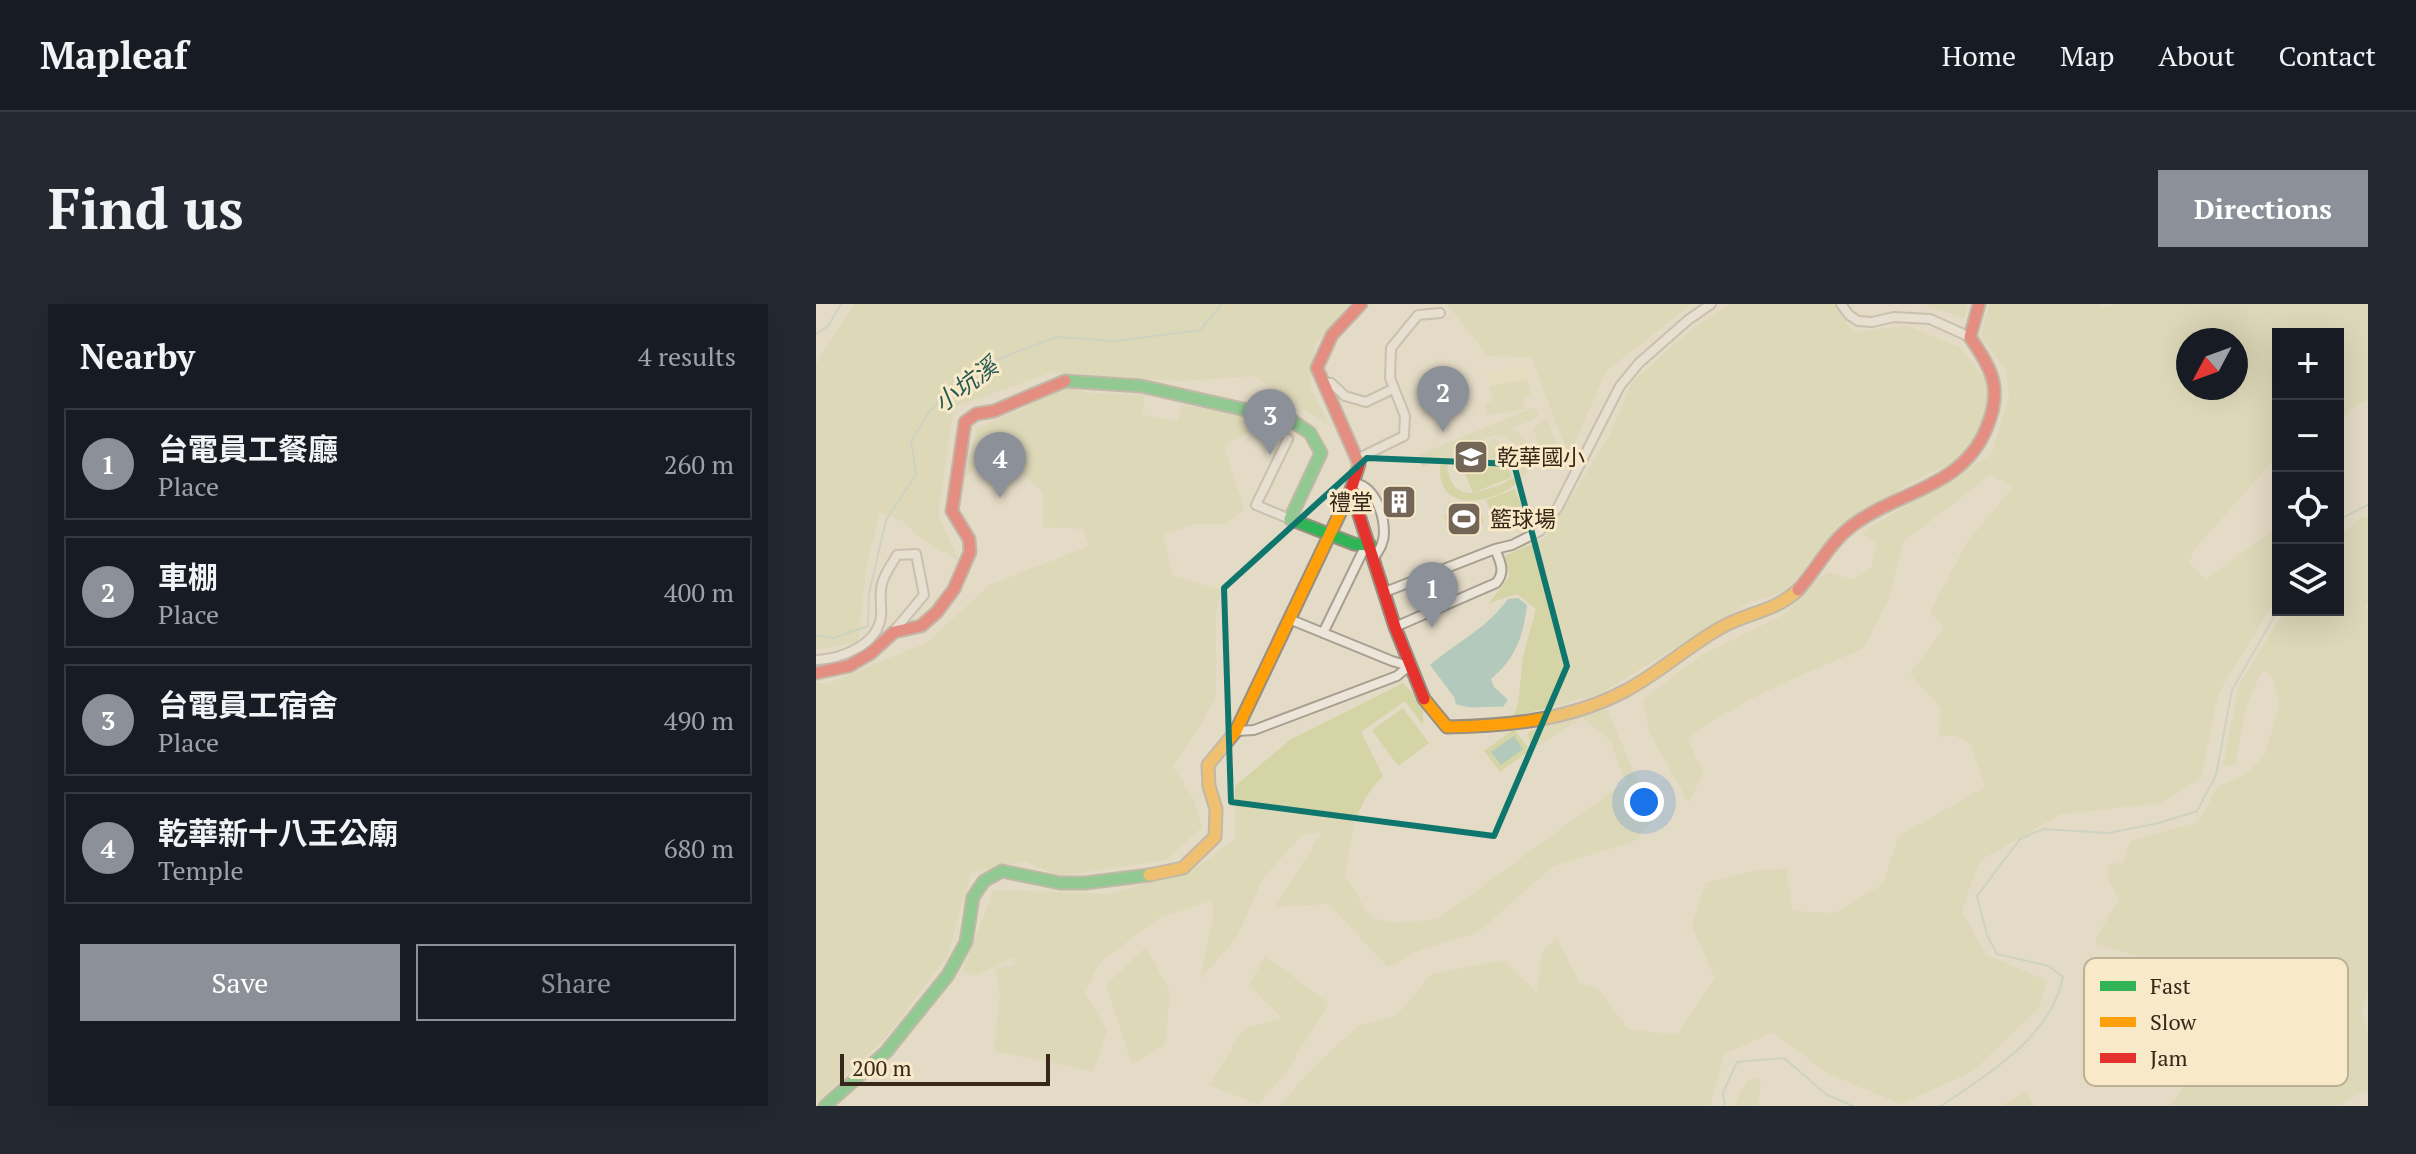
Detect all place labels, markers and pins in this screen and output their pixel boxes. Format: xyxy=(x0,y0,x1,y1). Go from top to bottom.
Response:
pin: 2 xyxy=(1417,366,1469,432)
pin: 3 xyxy=(1244,389,1296,455)
pin: 4 xyxy=(974,432,1026,498)
school or university icon: 乾華國小 xyxy=(1452,438,1490,476)
place label: 乾華國小 xyxy=(1497,442,1585,471)
building icon: 禮堂 xyxy=(1380,483,1418,521)
place label: 禮堂 xyxy=(1329,487,1373,516)
sports icon: 籃球場 xyxy=(1445,500,1483,538)
place label: 籃球場 xyxy=(1490,504,1556,533)
pin: 1 xyxy=(1406,562,1458,628)

